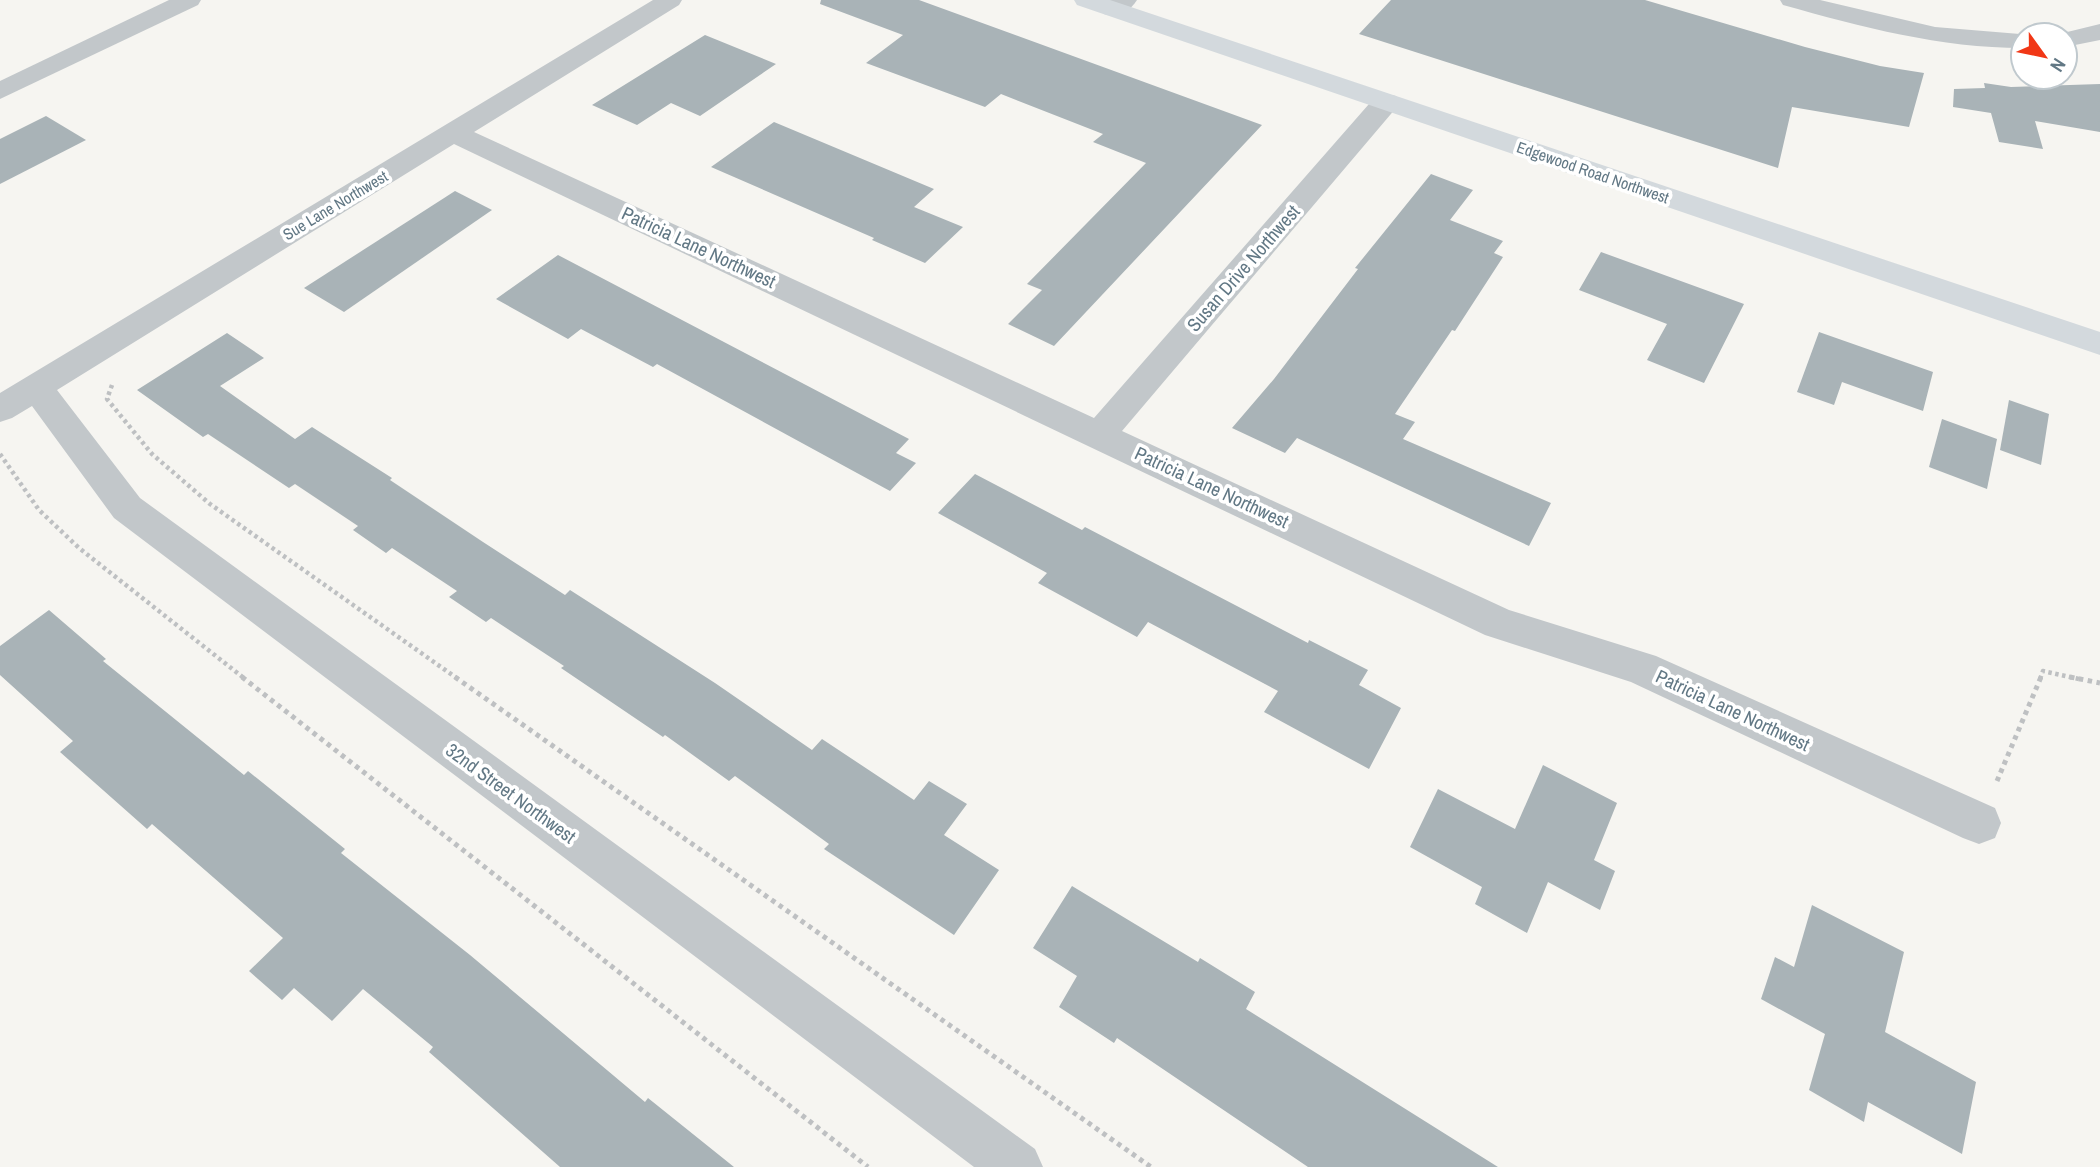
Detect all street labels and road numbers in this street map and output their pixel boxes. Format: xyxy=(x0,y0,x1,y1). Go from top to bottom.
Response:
street label: Edgewood Road Northwest xyxy=(1514,136,1672,209)
street label: Sue Lane Northwest xyxy=(278,165,392,245)
street label: Susan Drive Northwest xyxy=(1181,199,1306,337)
street label: Patricia Lane Northwest xyxy=(618,200,781,294)
street label: Patricia Lane Northwest xyxy=(1131,440,1294,534)
street label: Patricia Lane Northwest xyxy=(1652,663,1815,757)
street label: 32nd Street Northwest xyxy=(441,737,582,849)

